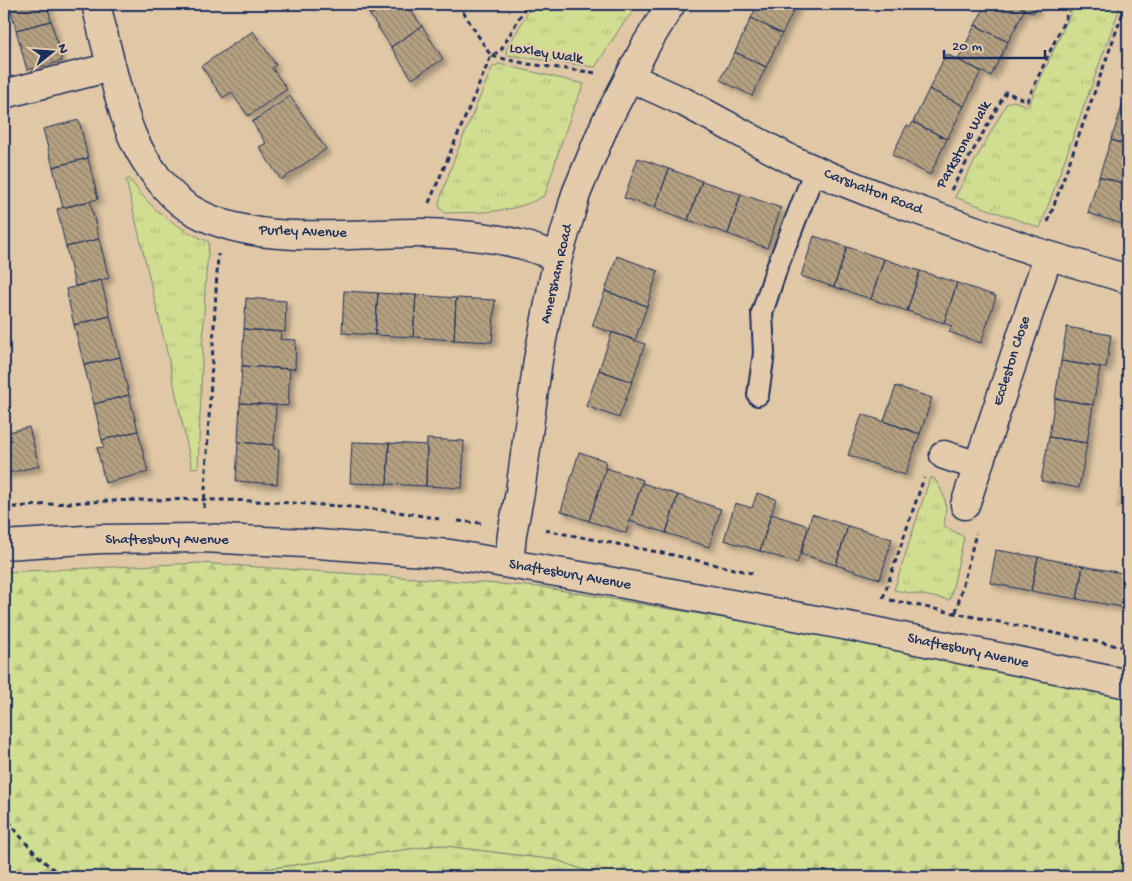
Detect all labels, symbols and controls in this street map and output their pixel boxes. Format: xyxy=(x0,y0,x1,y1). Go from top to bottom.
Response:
north arrow xyxy=(28,28,78,78)
scale bar xyxy=(944,28,1046,60)
text: 20 m xyxy=(952,38,982,56)
street label: Loxley Walk xyxy=(508,39,585,69)
text: N xyxy=(53,42,72,56)
street label: Parkstone Walk xyxy=(932,97,996,193)
street label: Carshalton Road xyxy=(821,165,926,220)
street label: Purley Avenue xyxy=(258,221,347,243)
street label: Amersham Road xyxy=(537,221,577,325)
street label: Eccleston Close xyxy=(989,314,1035,408)
street label: Shaftesbury Avenue xyxy=(105,531,229,549)
street label: Shaftesbury Avenue xyxy=(508,555,633,595)
street label: Shaftesbury Avenue xyxy=(906,629,1031,673)

